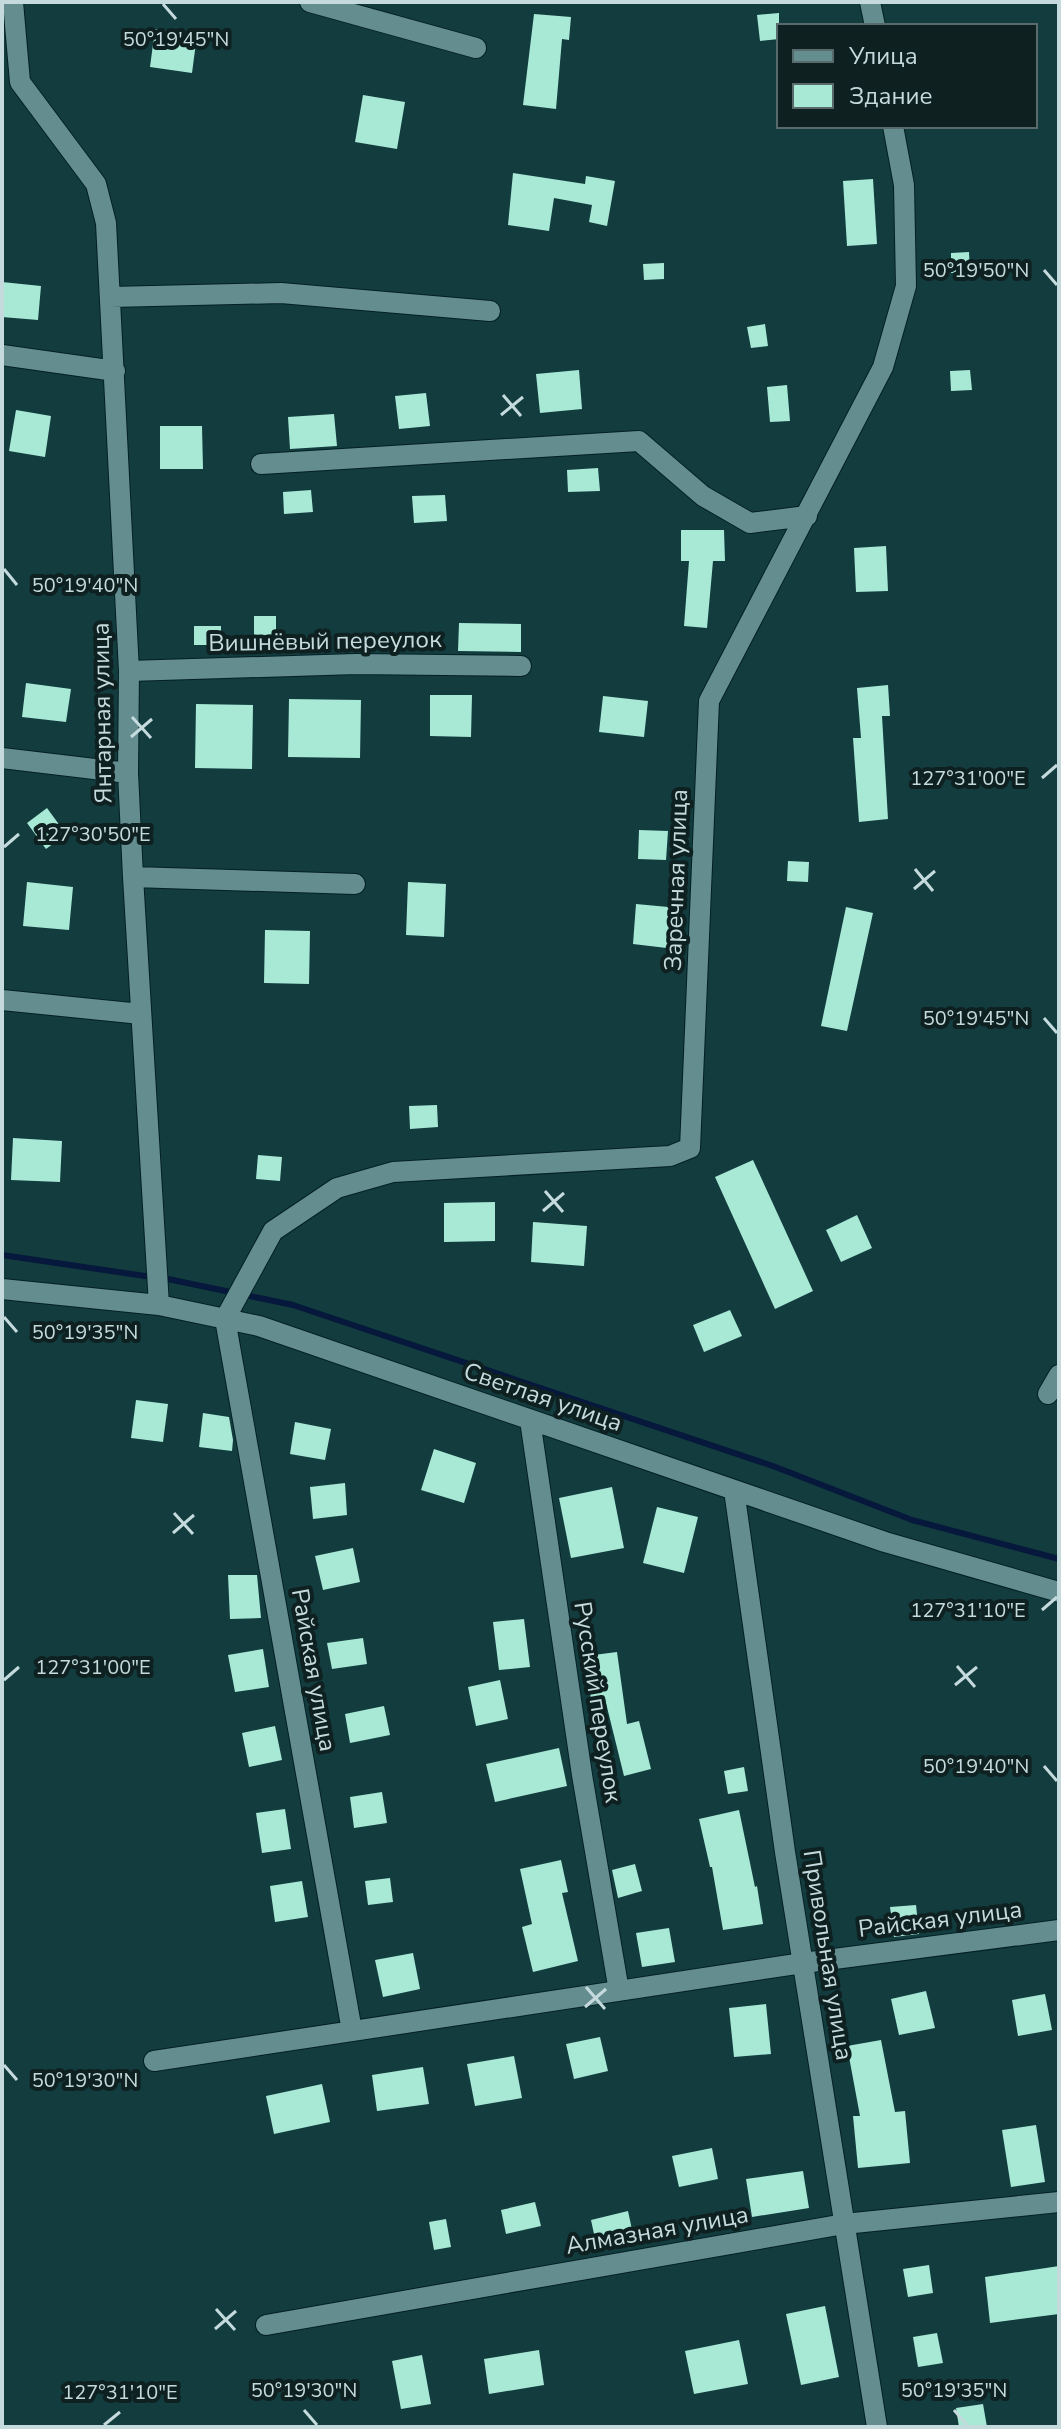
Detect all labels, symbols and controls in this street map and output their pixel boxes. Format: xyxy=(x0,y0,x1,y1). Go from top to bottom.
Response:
legend xyxy=(777,24,1037,128)
text: 50°19'45"N xyxy=(123,26,229,53)
text: Улица xyxy=(848,40,918,72)
text: Здание xyxy=(849,80,933,112)
text: 50°19'50"N xyxy=(923,257,1029,284)
text: 50°19'40"N xyxy=(32,572,138,599)
street label: Янтарная улица xyxy=(84,622,120,804)
street label: Вишнёвый переулок xyxy=(208,623,442,659)
text: 127°31'00"E xyxy=(910,765,1026,792)
street label: Заречная улица xyxy=(657,789,695,971)
text: 127°30'50"E xyxy=(35,821,151,848)
text: 50°19'45"N xyxy=(923,1005,1029,1032)
text: 50°19'35"N xyxy=(32,1319,138,1346)
street label: Светлая улица xyxy=(459,1355,627,1439)
street label: Райская улица xyxy=(284,1586,344,1754)
text: 127°31'10"E xyxy=(910,1597,1026,1624)
street label: Русский переулок xyxy=(566,1599,630,1805)
text: 127°31'00"E xyxy=(35,1654,151,1681)
text: 50°19'40"N xyxy=(923,1753,1029,1780)
street label: Привольная улица xyxy=(796,1848,860,2062)
street label: Райская улица xyxy=(856,1893,1024,1945)
text: 50°19'30"N xyxy=(32,2067,138,2094)
street label: Алмазная улица xyxy=(563,2198,751,2262)
text: 50°19'30"N xyxy=(251,2377,357,2404)
text: 50°19'35"N xyxy=(901,2377,1007,2404)
text: 127°31'10"E xyxy=(62,2379,178,2406)

